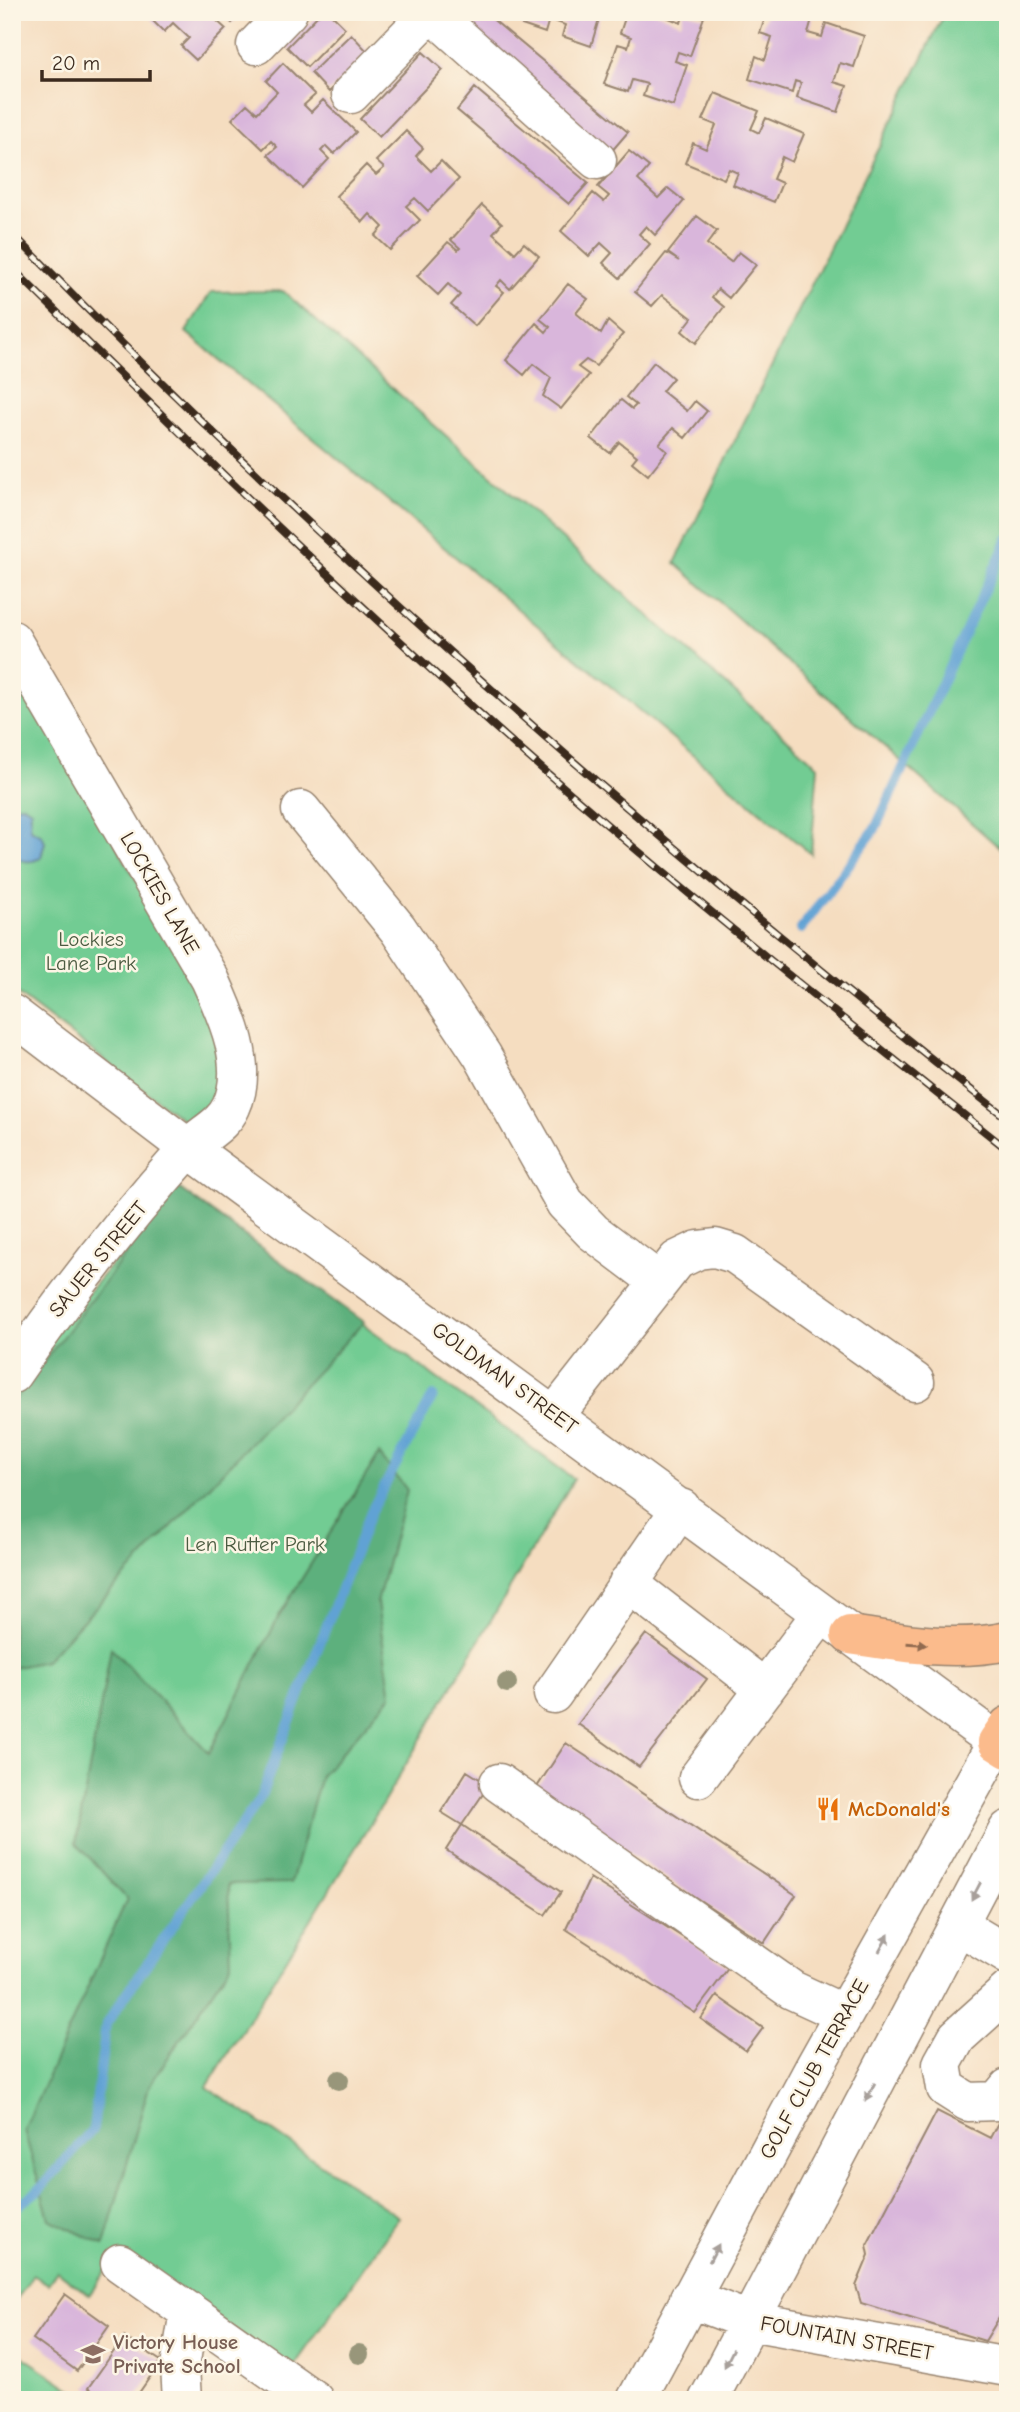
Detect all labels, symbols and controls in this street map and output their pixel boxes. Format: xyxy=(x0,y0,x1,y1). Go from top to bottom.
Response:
scale bar xyxy=(42,38,150,82)
text: 20 m xyxy=(52,51,100,75)
street label: LOCKIES LANE xyxy=(115,828,205,958)
park label: Lockies Lane Park xyxy=(46,927,136,975)
street label: SAUER STREET xyxy=(44,1196,152,1322)
street label: GOLDMAN STREET xyxy=(427,1317,583,1439)
park label: Len Rutter Park xyxy=(185,1532,325,1556)
one-way arrow xyxy=(907,1639,929,1650)
restaurant icon: McDonald's xyxy=(814,1795,842,1823)
place label: McDonald's xyxy=(848,1797,950,1821)
one-way arrow xyxy=(970,1881,982,1901)
one-way arrow xyxy=(878,1933,890,1952)
street label: GOLF CLUB TERRACE xyxy=(755,1975,873,2163)
one-way arrow xyxy=(864,2082,875,2102)
one-way arrow xyxy=(708,2243,719,2263)
street label: FOUNTAIN STREET xyxy=(759,2311,935,2365)
place label: Victory House Private School xyxy=(113,2330,241,2378)
school or university icon: Victory House Private School xyxy=(79,2340,107,2368)
one-way arrow xyxy=(724,2348,735,2368)

